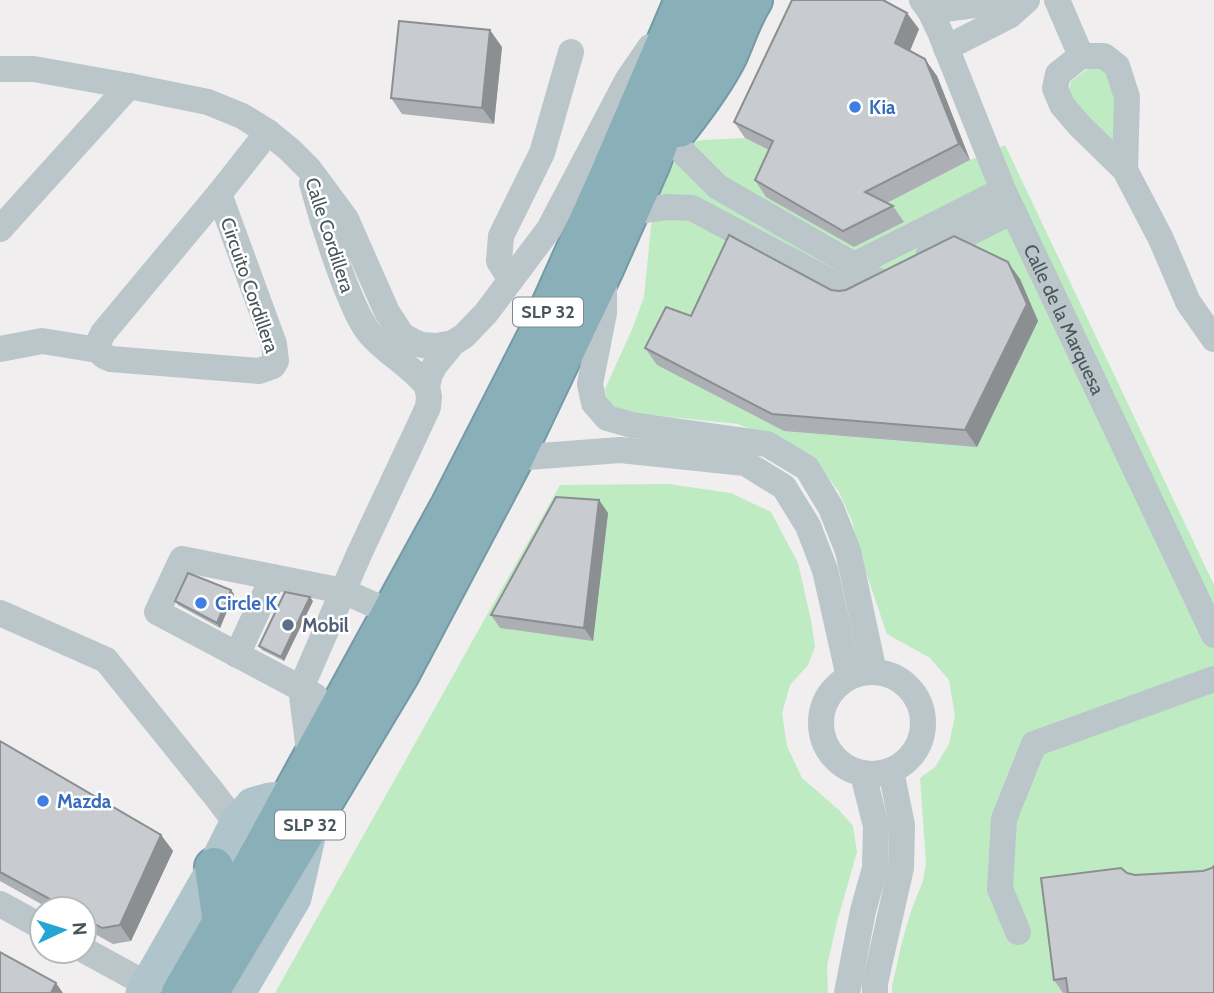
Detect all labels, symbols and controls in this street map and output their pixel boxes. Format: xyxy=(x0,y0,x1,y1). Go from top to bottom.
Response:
place label: Kia xyxy=(869,96,896,119)
marker: Kia xyxy=(847,99,863,115)
street label: Calle Cordillera xyxy=(300,175,359,296)
street label: Circuito Cordillera xyxy=(216,214,283,356)
street label: Calle de la Marquesa xyxy=(1018,241,1109,398)
road number: SLP 32 xyxy=(513,298,583,326)
place label: Circle K xyxy=(215,592,277,615)
marker: Circle K xyxy=(193,595,209,611)
place label: Mobil xyxy=(302,614,349,637)
marker: Mobil xyxy=(280,617,296,633)
place label: Mazda xyxy=(57,790,112,813)
marker: Mazda xyxy=(35,793,51,809)
road number: SLP 32 xyxy=(275,810,345,840)
north arrow xyxy=(28,895,98,965)
text: N xyxy=(68,921,91,936)

